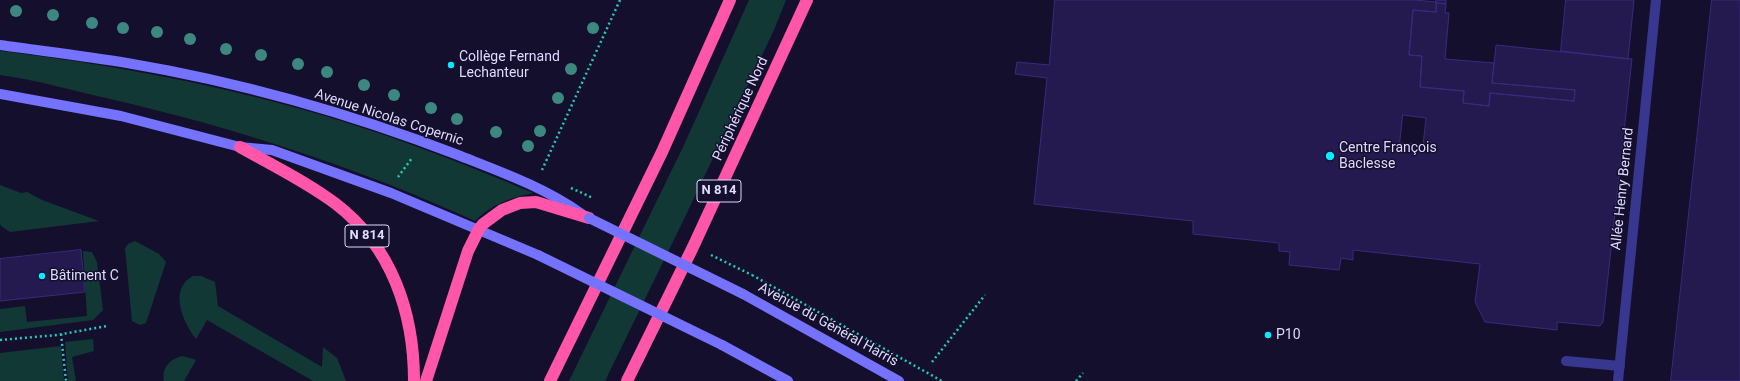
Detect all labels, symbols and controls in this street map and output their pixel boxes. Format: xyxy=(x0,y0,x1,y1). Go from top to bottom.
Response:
place label: Collège Fernand Lechanteur xyxy=(459,49,560,82)
street label: Périphérique Nord xyxy=(710,54,772,164)
marker: Collège Fernand Lechanteur xyxy=(446,60,456,70)
street label: Avenue Nicolas Copernic xyxy=(313,86,465,150)
street label: Allée Henry Bernard xyxy=(1608,127,1638,251)
place label: Centre François Baclesse xyxy=(1339,140,1437,172)
marker: Centre François Baclesse xyxy=(1324,150,1336,162)
road number: N 814 xyxy=(697,180,741,202)
road number: N 814 xyxy=(345,225,389,247)
place label: Bâtiment C xyxy=(50,268,119,284)
marker: Bâtiment C xyxy=(37,271,47,281)
street label: Avenue du Général Harris xyxy=(755,280,901,370)
place label: P10 xyxy=(1276,327,1301,343)
marker: P10 xyxy=(1263,330,1273,340)

